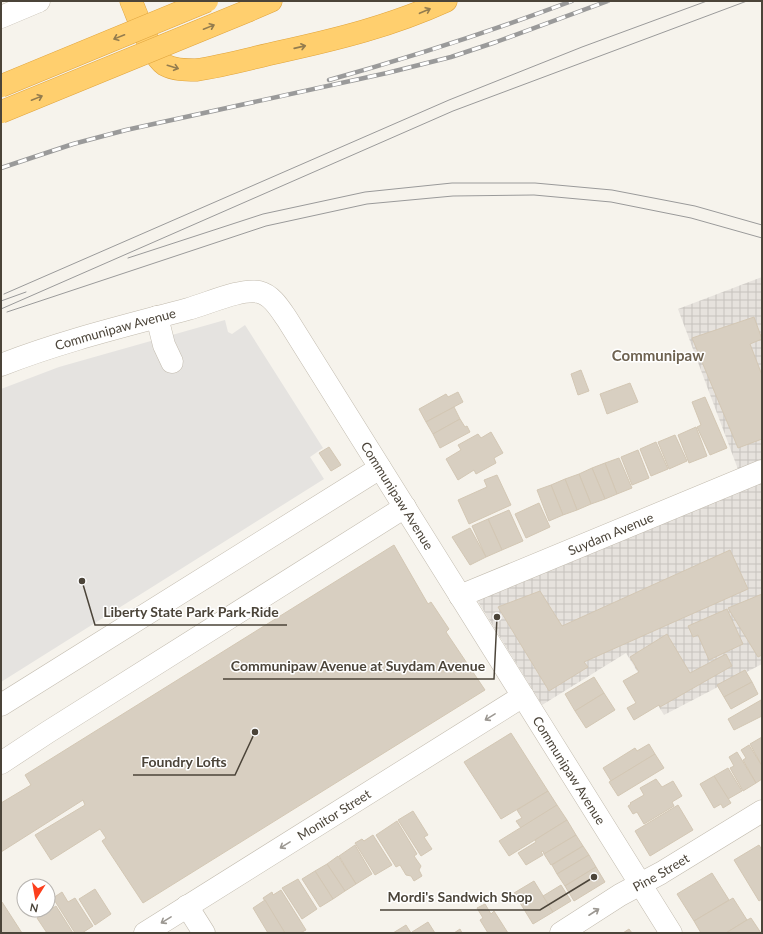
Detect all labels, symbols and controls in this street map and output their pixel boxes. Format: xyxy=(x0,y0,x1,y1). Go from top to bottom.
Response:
one-way arrow xyxy=(418,6,430,14)
one-way arrow xyxy=(203,22,215,30)
one-way arrow xyxy=(114,34,126,41)
one-way arrow xyxy=(293,43,306,51)
one-way arrow xyxy=(166,64,179,71)
one-way arrow xyxy=(31,93,43,101)
street label: Communipaw Avenue xyxy=(53,305,178,353)
district label: Communipaw xyxy=(612,346,704,364)
street label: Communipaw Avenue xyxy=(358,438,437,553)
street label: Suydam Avenue xyxy=(565,509,656,558)
callout: Liberty State Park Park-Ride xyxy=(95,599,287,625)
text: Liberty State Park Park-Ride xyxy=(103,603,279,620)
callout: Communipaw Avenue at Suydam Avenue xyxy=(223,653,494,679)
text: Communipaw Avenue at Suydam Avenue xyxy=(231,657,486,674)
one-way arrow xyxy=(485,713,496,721)
street label: Communipaw Avenue xyxy=(529,713,609,827)
callout: Foundry Lofts xyxy=(133,749,235,775)
text: Foundry Lofts xyxy=(141,753,227,770)
street label: Monitor Street xyxy=(294,785,374,844)
one-way arrow xyxy=(279,842,291,850)
street label: Pine Street xyxy=(630,849,692,895)
north arrow xyxy=(16,878,56,918)
callout: Mordi's Sandwich Shop xyxy=(380,884,540,910)
text: Mordi's Sandwich Shop xyxy=(388,888,532,905)
text: N xyxy=(29,901,39,915)
one-way arrow xyxy=(588,908,599,916)
one-way arrow xyxy=(160,916,172,924)

